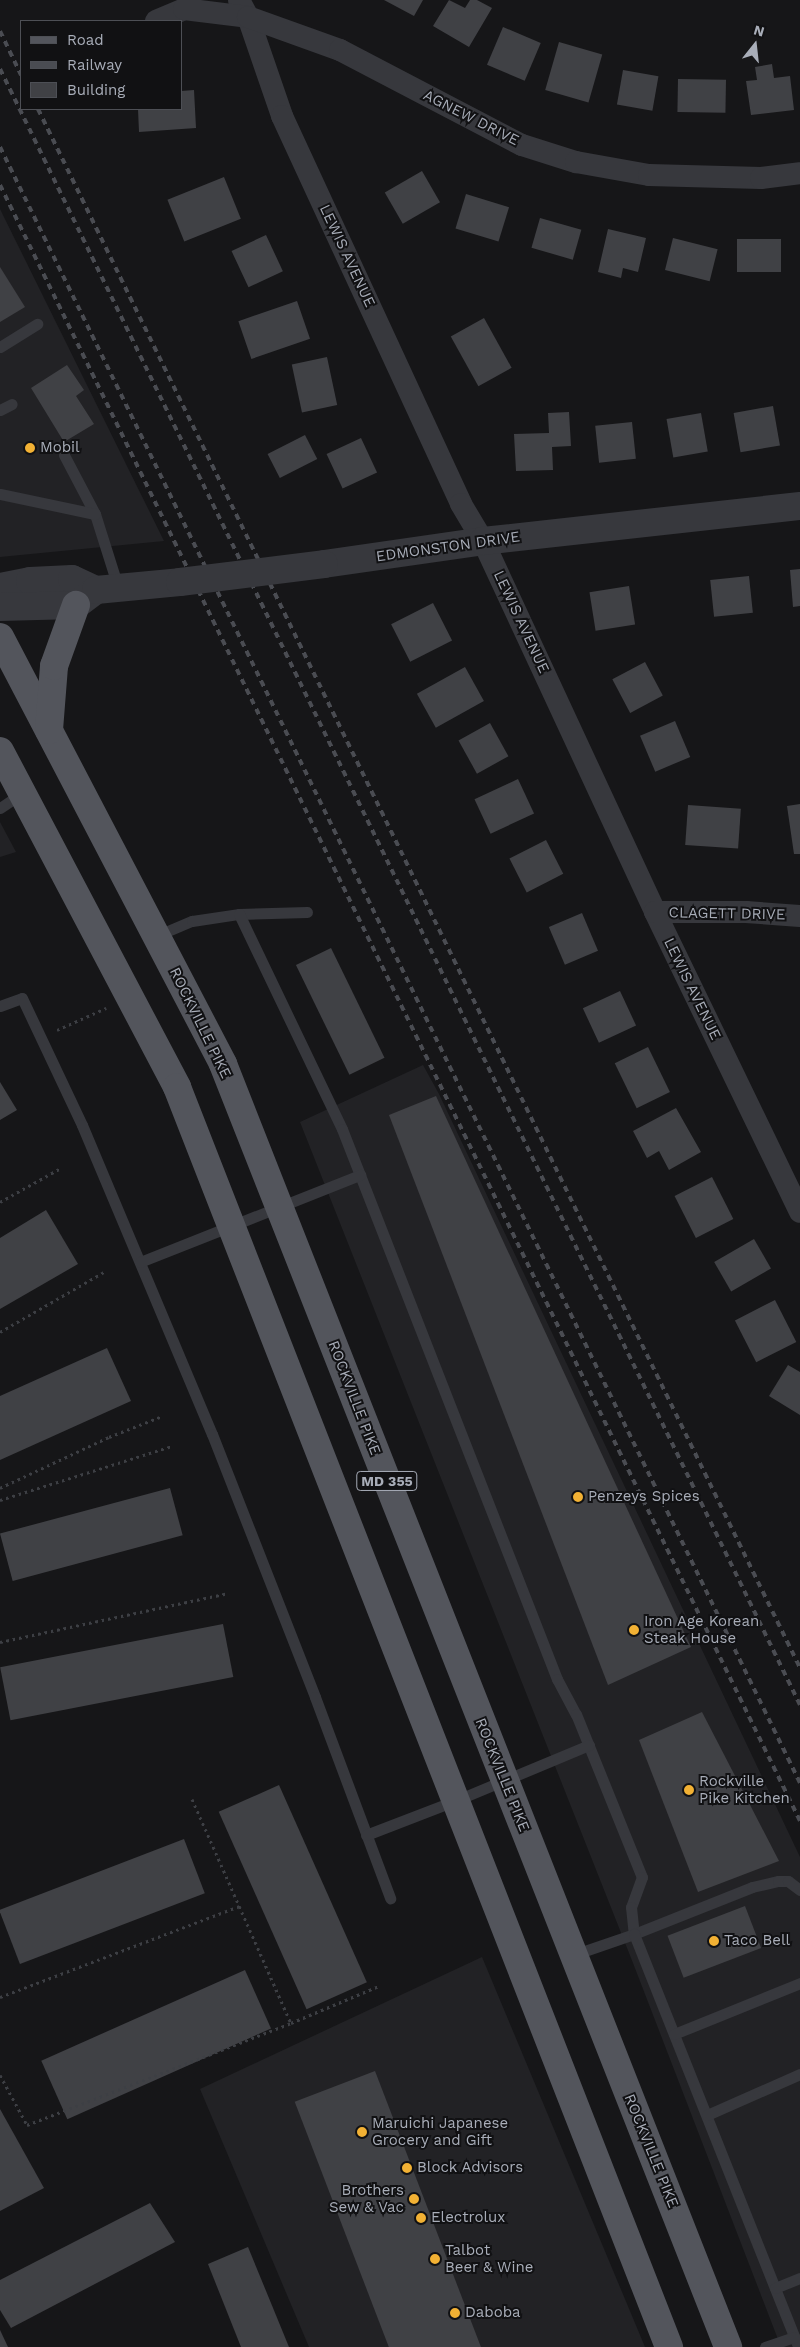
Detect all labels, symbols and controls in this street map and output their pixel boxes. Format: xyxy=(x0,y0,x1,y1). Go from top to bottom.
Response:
legend xyxy=(20,20,182,110)
north arrow xyxy=(730,20,780,70)
text: N xyxy=(752,21,766,40)
text: Road xyxy=(67,31,104,49)
text: Railway xyxy=(67,56,122,74)
text: Building xyxy=(67,81,125,99)
street label: AGNEW DRIVE xyxy=(420,86,522,150)
street label: LEWIS AVENUE xyxy=(315,202,379,310)
place label: Mobil xyxy=(40,439,80,457)
marker: Mobil xyxy=(24,442,36,454)
street label: EDMONSTON DRIVE xyxy=(375,528,521,566)
street label: LEWIS AVENUE xyxy=(489,568,553,676)
street label: CLAGETT DRIVE xyxy=(668,904,786,924)
street label: LEWIS AVENUE xyxy=(659,935,725,1043)
street label: ROCKVILLE PIKE xyxy=(165,965,235,1081)
street label: ROCKVILLE PIKE xyxy=(324,1338,384,1458)
road number: MD 355 xyxy=(356,1470,418,1492)
place label: Penzeys Spices xyxy=(588,1488,700,1506)
marker: Penzeys Spices xyxy=(572,1491,584,1503)
place label: Iron Age Korean Steak House xyxy=(644,1612,760,1647)
marker: Iron Age Korean Steak House xyxy=(628,1624,640,1636)
street label: ROCKVILLE PIKE xyxy=(471,1716,533,1834)
place label: Rockville Pike Kitchen xyxy=(699,1772,790,1807)
marker: Rockville Pike Kitchen xyxy=(683,1784,695,1796)
place label: Taco Bell xyxy=(724,1932,790,1950)
marker: Taco Bell xyxy=(708,1935,720,1947)
street label: ROCKVILLE PIKE xyxy=(620,2092,682,2210)
place label: Maruichi Japanese Grocery and Gift xyxy=(372,2114,508,2149)
marker: Maruichi Japanese Grocery and Gift xyxy=(356,2126,368,2138)
place label: Block Advisors xyxy=(417,2159,524,2177)
marker: Block Advisors xyxy=(401,2162,413,2174)
place label: Brothers Sew & Vac xyxy=(328,2181,404,2216)
marker: Brothers Sew & Vac xyxy=(408,2193,420,2205)
place label: Electrolux xyxy=(431,2209,505,2227)
marker: Electrolux xyxy=(415,2212,427,2224)
place label: Talbot Beer & Wine xyxy=(445,2241,534,2276)
marker: Talbot Beer & Wine xyxy=(429,2253,441,2265)
place label: Daboba xyxy=(465,2304,521,2322)
marker: Daboba xyxy=(449,2307,461,2319)

